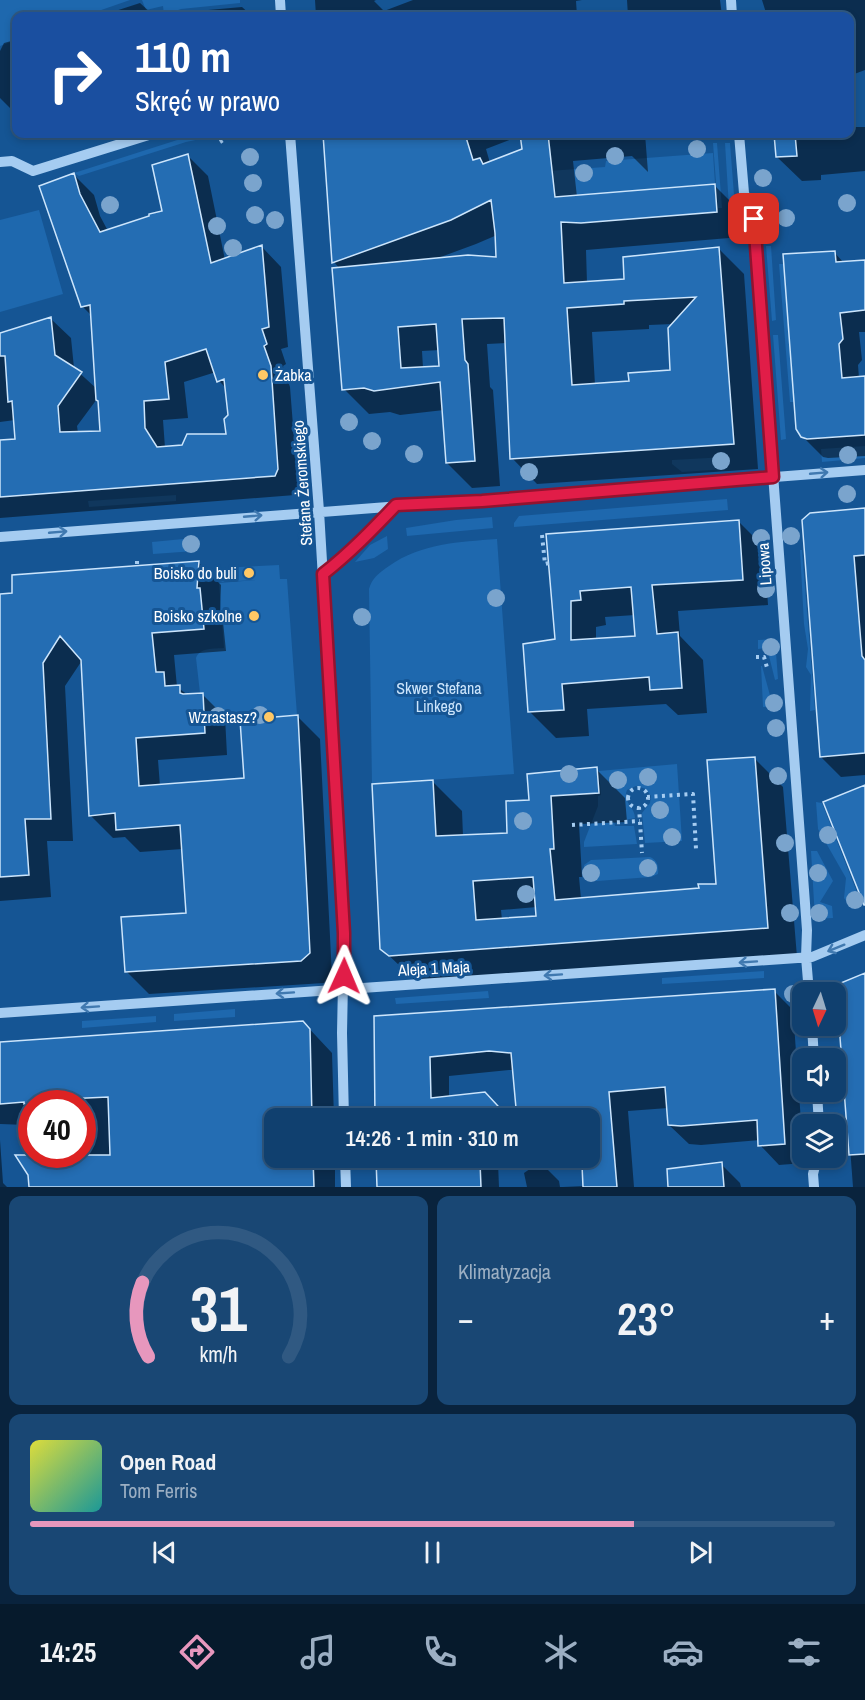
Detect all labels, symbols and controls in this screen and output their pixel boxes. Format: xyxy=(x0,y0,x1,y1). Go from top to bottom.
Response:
text: 110 m xyxy=(135,29,231,85)
icon: right xyxy=(36,36,114,114)
text: Skręć w prawo xyxy=(135,83,280,119)
pin xyxy=(728,193,779,244)
icon: arrive xyxy=(737,202,770,235)
place label: Żabka xyxy=(275,364,312,386)
marker: Żabka xyxy=(256,368,270,382)
street label: Stefana Żeromskiego xyxy=(287,420,317,546)
one-way arrow xyxy=(809,467,829,478)
one-way arrow xyxy=(242,511,262,522)
one-way arrow xyxy=(48,526,68,537)
street label: Lipowa xyxy=(752,541,776,586)
place label: Boisko do buli xyxy=(154,562,237,584)
marker: Boisko do buli xyxy=(242,566,256,580)
place label: Boisko szkolne xyxy=(154,605,242,627)
marker: Boisko szkolne xyxy=(247,609,261,623)
park label: Skwer Stefana Linkego xyxy=(396,677,482,717)
place label: Wzrastasz? xyxy=(188,706,257,728)
marker: Wzrastasz? xyxy=(262,710,276,724)
one-way arrow xyxy=(827,943,846,954)
position arrow xyxy=(312,944,376,1008)
street label: Aleja 1 Maja xyxy=(396,955,471,981)
one-way arrow xyxy=(738,956,758,967)
one-way arrow xyxy=(544,970,564,981)
north arrow xyxy=(792,982,846,1036)
map controls xyxy=(792,982,846,1168)
one-way arrow xyxy=(275,987,295,998)
one-way arrow xyxy=(81,1001,101,1012)
button: sound xyxy=(792,1048,846,1102)
speed limit sign: 40 xyxy=(18,1090,96,1168)
button: layers xyxy=(792,1114,846,1168)
text: 14:26 · 1 min · 310 m xyxy=(345,1123,519,1153)
text: Klimatyzacja xyxy=(458,1258,551,1285)
text: 31 xyxy=(190,1266,247,1350)
text: 23° xyxy=(617,1288,676,1349)
text: − xyxy=(458,1296,474,1340)
text: + xyxy=(819,1296,835,1340)
text: km/h xyxy=(199,1341,238,1370)
text: Open Road xyxy=(120,1447,216,1477)
text: Tom Ferris xyxy=(120,1477,198,1504)
icon: previous xyxy=(148,1536,181,1569)
icon: pause xyxy=(416,1536,449,1569)
icon: next xyxy=(684,1536,717,1569)
icon: directions xyxy=(176,1631,218,1673)
icon: music xyxy=(297,1631,339,1673)
icon: phone xyxy=(419,1631,461,1673)
icon: climate xyxy=(540,1631,582,1673)
icon: car xyxy=(662,1631,704,1673)
icon: filters xyxy=(783,1631,825,1673)
text: 14:25 xyxy=(40,1634,96,1670)

